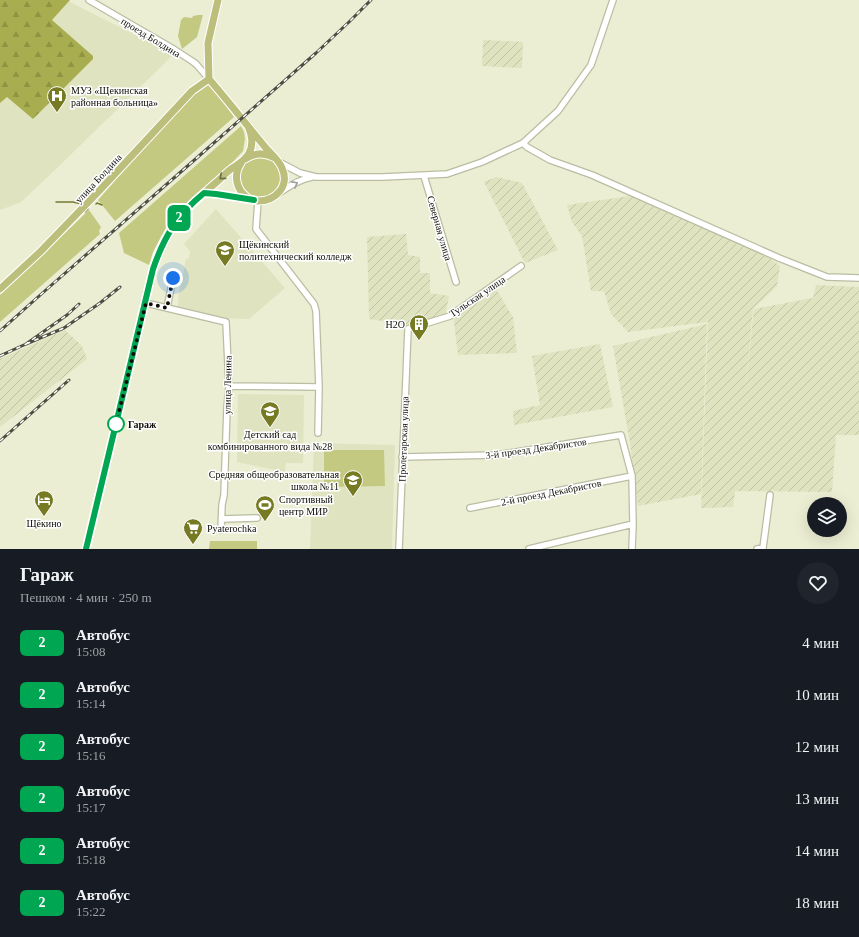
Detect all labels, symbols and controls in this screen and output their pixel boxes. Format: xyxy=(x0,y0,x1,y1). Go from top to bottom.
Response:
street label: проезд Болдина xyxy=(119,15,183,60)
hospital icon: МУЗ «Щекинская районная больница» xyxy=(46,85,68,113)
place label: МУЗ «Щекинская районная больница» xyxy=(71,85,158,108)
street label: улица Болдина xyxy=(73,151,124,205)
one-way arrow xyxy=(220,173,227,180)
one-way arrow xyxy=(291,181,298,188)
street label: Северная улица xyxy=(425,194,454,262)
line badge: 2 xyxy=(166,205,192,231)
text: 2 xyxy=(176,210,183,225)
school or university icon: Щёкинский политехнический колледж xyxy=(214,239,236,267)
place label: Щёкинский политехнический колледж xyxy=(239,239,352,262)
your location xyxy=(163,268,183,288)
street label: Тульская улица xyxy=(447,273,508,319)
building icon: Н2О xyxy=(408,313,430,341)
place label: Н2О xyxy=(386,319,405,330)
street label: улица Ленина xyxy=(221,355,234,415)
street label: Пролетарская улица xyxy=(397,395,411,482)
school or university icon: Детский сад комбинированного вида №28 xyxy=(259,400,281,428)
marker: Гараж xyxy=(107,415,125,433)
place label: Гараж xyxy=(128,419,157,430)
place label: Детский сад комбинированного вида №28 xyxy=(208,429,332,452)
street label: 3-й проезд Декабристов xyxy=(485,436,588,461)
place label: Средняя общеобразовательная школа №11 xyxy=(209,469,339,492)
school or university icon: Средняя общеобразовательная школа №11 xyxy=(342,469,364,497)
street label: 2-й проезд Декабристов xyxy=(500,477,602,508)
hotel icon: Щёкино xyxy=(33,489,55,517)
sports icon: Спортивный центр МИР xyxy=(254,494,276,522)
place label: Спортивный центр МИР xyxy=(279,494,333,517)
map controls xyxy=(807,497,847,537)
button: layers xyxy=(807,497,847,537)
supermarket icon: Pyaterochka xyxy=(182,517,204,545)
place label: Щёкино xyxy=(26,518,62,529)
place label: Pyaterochka xyxy=(207,523,257,534)
button: heart xyxy=(797,562,839,604)
text: Гараж xyxy=(20,564,74,585)
text: Пешком · 4 мин · 250 m xyxy=(20,590,152,605)
text: Автобус xyxy=(76,627,130,643)
text: 2 xyxy=(39,635,46,650)
text: 4 мин xyxy=(802,635,839,651)
text: 15:08 xyxy=(76,644,106,659)
text: Автобус xyxy=(76,679,130,695)
text: 2 xyxy=(39,687,46,702)
text: 10 мин xyxy=(795,687,839,703)
text: 15:14 xyxy=(76,696,106,711)
text: Автобус xyxy=(76,731,130,747)
text: 2 xyxy=(39,739,46,754)
text: 12 мин xyxy=(795,739,839,755)
text: 15:16 xyxy=(76,748,106,763)
text: Автобус xyxy=(76,783,130,799)
text: 2 xyxy=(39,791,46,806)
text: 13 мин xyxy=(795,791,839,807)
text: 15:17 xyxy=(76,800,106,815)
text: Автобус xyxy=(76,835,130,851)
text: 2 xyxy=(39,843,46,858)
text: 14 мин xyxy=(795,843,839,859)
text: 15:18 xyxy=(76,852,106,867)
text: Автобус xyxy=(76,887,130,903)
text: 2 xyxy=(39,895,46,910)
text: 18 мин xyxy=(795,895,839,911)
text: 15:22 xyxy=(76,904,106,919)

